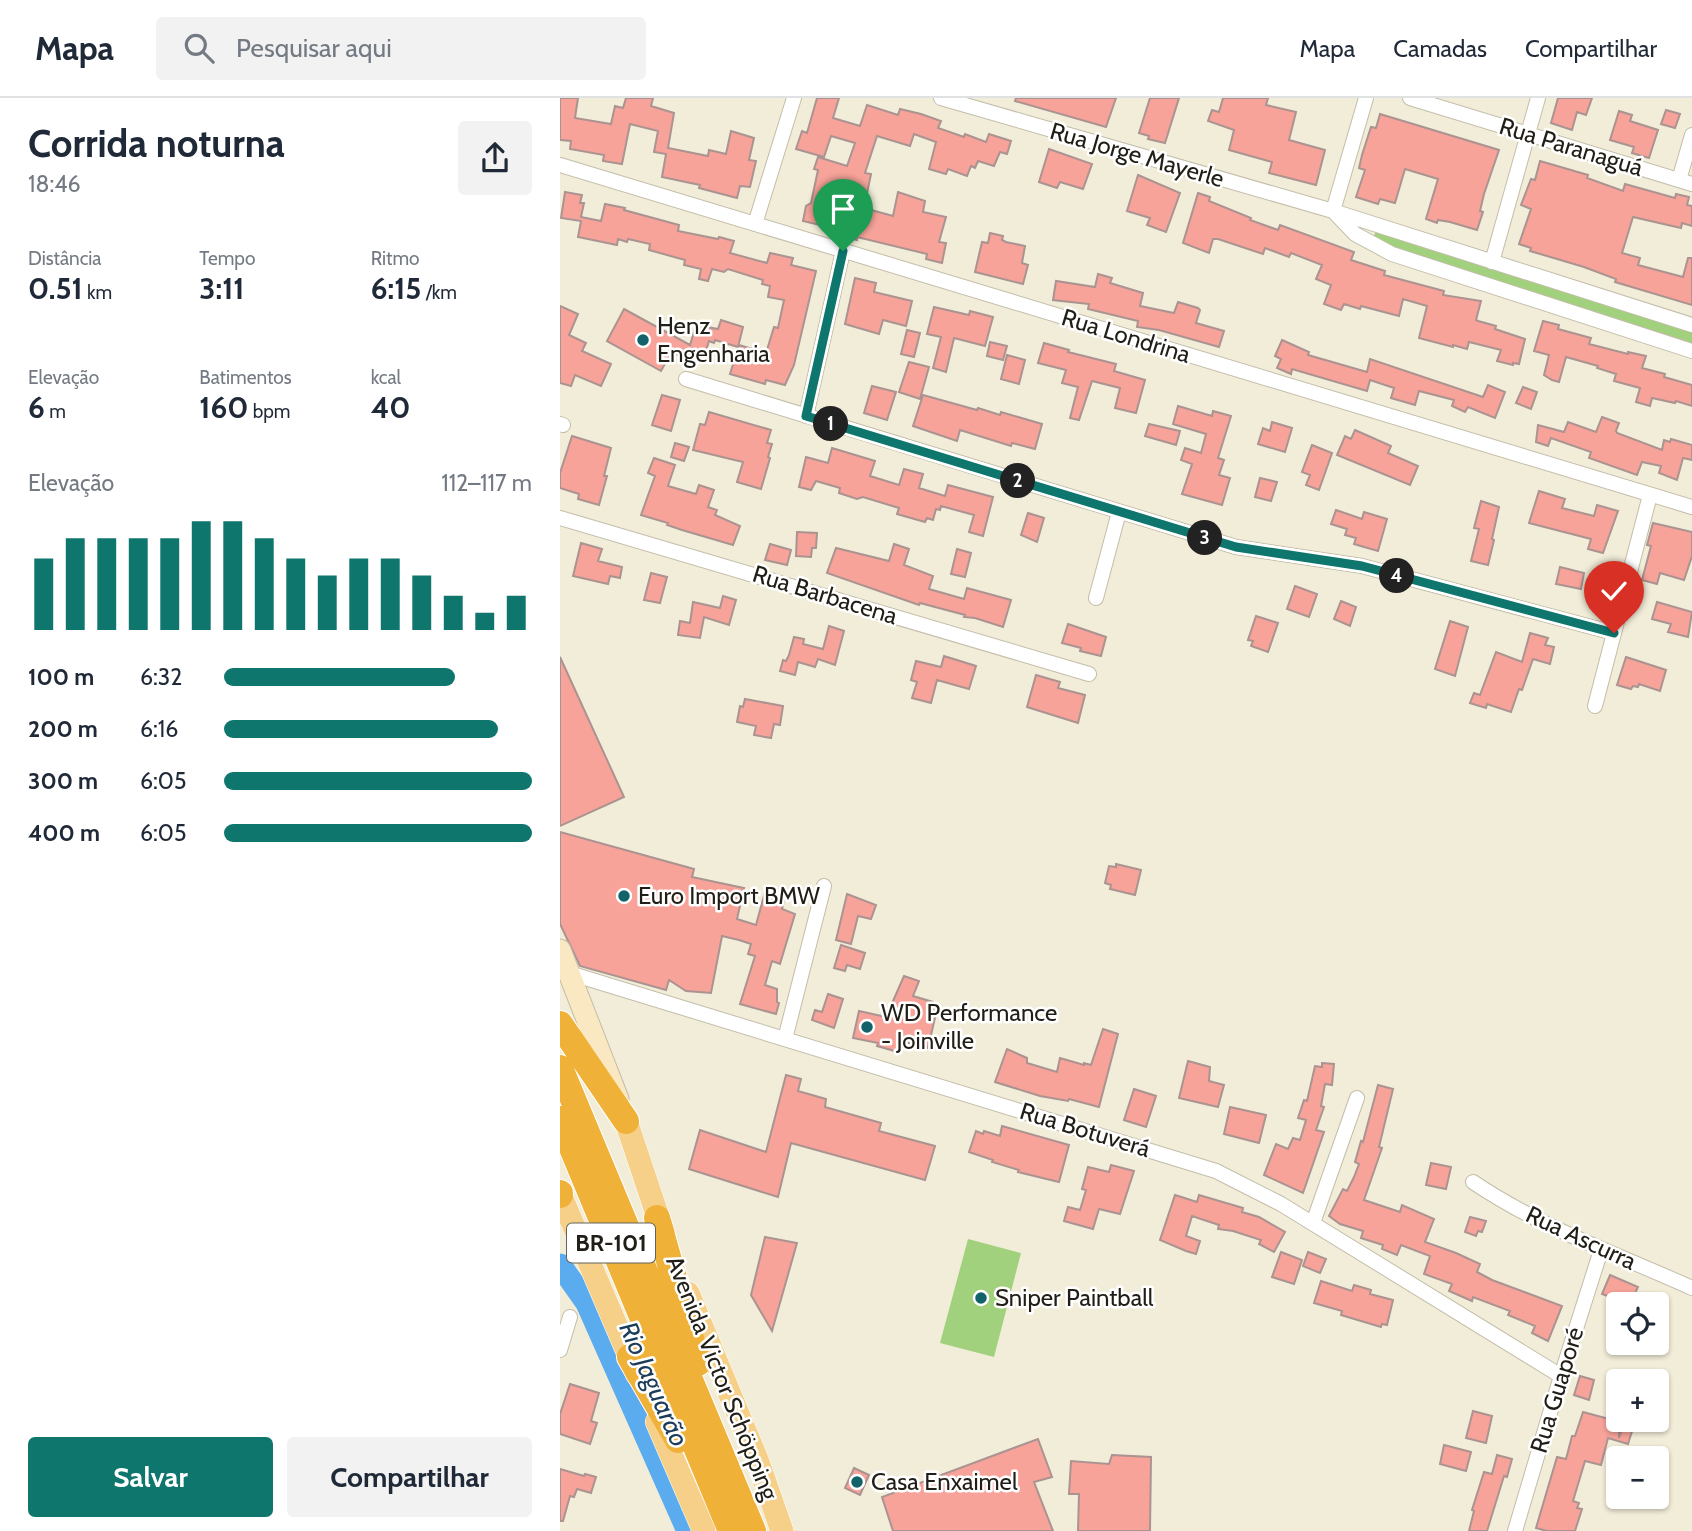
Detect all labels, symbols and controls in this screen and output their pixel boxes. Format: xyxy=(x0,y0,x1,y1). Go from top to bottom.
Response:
search box xyxy=(156,17,646,80)
text: Mapa xyxy=(35,28,114,68)
icon: search xyxy=(180,29,218,67)
text: Pesquisar aqui xyxy=(236,32,392,64)
text: Mapa xyxy=(1299,34,1355,63)
text: Camadas xyxy=(1393,34,1487,63)
text: Compartilhar xyxy=(1525,34,1657,63)
street label: Rua Paranaguá xyxy=(1496,111,1647,182)
street label: Rua Jorge Mayerle xyxy=(1047,116,1228,193)
text: Corrida noturna xyxy=(28,120,285,167)
button: share xyxy=(458,121,532,195)
text: 18:46 xyxy=(28,170,81,198)
pin xyxy=(813,179,873,251)
icon: arrive xyxy=(824,190,862,228)
text: Distância xyxy=(28,247,102,270)
text: Tempo xyxy=(199,247,255,270)
text: Ritmo xyxy=(371,247,420,270)
text: 0.51 xyxy=(28,270,83,307)
text: 3:11 xyxy=(199,270,244,307)
text: 6:15 xyxy=(371,270,421,307)
text: km xyxy=(83,281,112,304)
text: /km xyxy=(421,281,457,304)
street label: Rua Londrina xyxy=(1058,302,1194,369)
place label: Henz Engenharia xyxy=(657,311,770,368)
marker: Henz Engenharia xyxy=(635,332,651,348)
text: Elevação xyxy=(28,366,99,389)
text: Batimentos xyxy=(199,366,292,389)
text: kcal xyxy=(371,366,401,389)
text: 6 xyxy=(28,389,45,426)
text: 160 xyxy=(199,389,248,426)
text: 40 xyxy=(371,389,410,426)
text: m xyxy=(45,400,66,423)
text: bpm xyxy=(248,400,291,423)
pin: 1 xyxy=(814,406,848,442)
text: 1 xyxy=(827,412,834,435)
pin: 2 xyxy=(1000,464,1036,498)
text: Elevação xyxy=(28,469,114,497)
text: 112–117 m xyxy=(441,469,532,497)
text: 2 xyxy=(1012,469,1023,492)
pin: 3 xyxy=(1188,520,1222,556)
text: 3 xyxy=(1199,526,1210,549)
street label: Rua Barbacena xyxy=(749,559,902,630)
pin: 4 xyxy=(1380,559,1414,594)
pin xyxy=(1584,561,1644,633)
text: 4 xyxy=(1391,564,1402,587)
icon: check xyxy=(1595,572,1633,610)
text: 100 m xyxy=(28,663,94,691)
text: 6:32 xyxy=(140,663,182,691)
text: 200 m xyxy=(28,715,98,743)
text: 6:16 xyxy=(140,715,178,743)
text: 300 m xyxy=(28,767,98,795)
text: 6:05 xyxy=(140,767,186,795)
text: 400 m xyxy=(28,819,100,847)
text: 6:05 xyxy=(140,819,186,847)
place label: Euro Import BMW xyxy=(638,881,820,910)
marker: Euro Import BMW xyxy=(616,888,632,904)
place label: WD Performance - Joinville xyxy=(881,998,1057,1055)
marker: WD Performance - Joinville xyxy=(859,1019,875,1035)
street label: Rua Botuverá xyxy=(1017,1096,1154,1163)
street label: Rua Ascurra xyxy=(1521,1199,1641,1276)
road number: BR-101 xyxy=(567,1224,655,1262)
street label: Avenida Victor Schöpping xyxy=(660,1251,785,1505)
place label: Sniper Paintball xyxy=(995,1283,1154,1312)
marker: Sniper Paintball xyxy=(973,1290,989,1306)
map controls xyxy=(1606,1292,1669,1509)
button: locate xyxy=(1606,1292,1669,1355)
water label: Rio Jaguarão xyxy=(612,1317,696,1451)
street label: Rua Guaporé xyxy=(1524,1324,1589,1456)
button: + xyxy=(1606,1369,1669,1432)
button: Salvar xyxy=(28,1437,273,1517)
button: Compartilhar xyxy=(287,1437,532,1517)
button: − xyxy=(1606,1446,1669,1509)
place label: Casa Enxaimel xyxy=(871,1467,1018,1496)
marker: Casa Enxaimel xyxy=(849,1474,865,1490)

